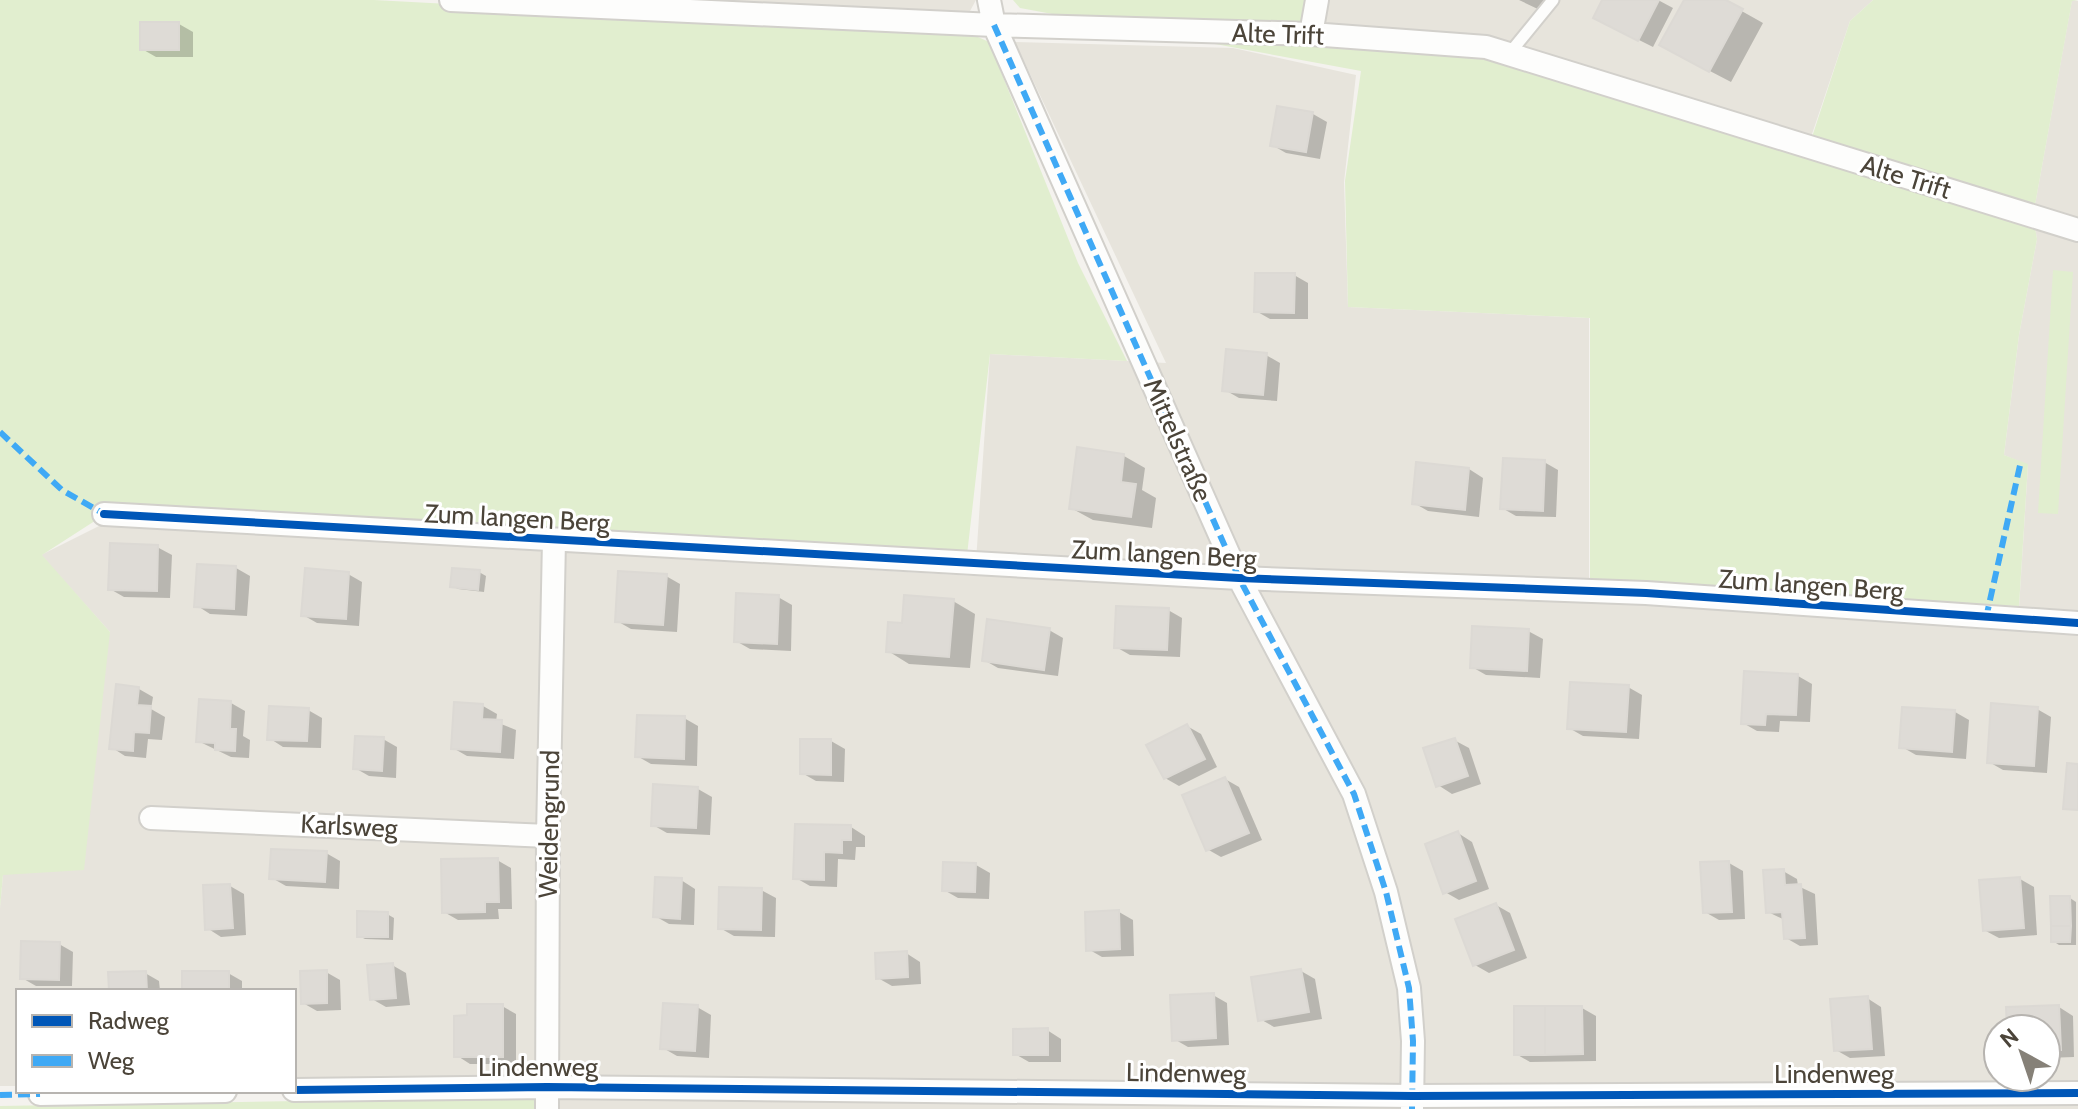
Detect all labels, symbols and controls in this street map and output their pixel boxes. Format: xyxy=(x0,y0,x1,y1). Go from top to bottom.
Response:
street label: Alte Trift xyxy=(1231,16,1325,52)
street label: Alte Trift xyxy=(1857,148,1955,206)
street label: Mittelstraße xyxy=(1137,373,1219,507)
street label: Zum langen Berg xyxy=(424,497,611,539)
street label: Zum langen Berg xyxy=(1071,533,1258,575)
street label: Zum langen Berg xyxy=(1717,563,1906,607)
street label: Weidengrund xyxy=(532,750,566,898)
street label: Karlsweg xyxy=(300,807,399,845)
legend xyxy=(16,989,296,1093)
text: Radweg xyxy=(88,1006,170,1035)
north arrow xyxy=(1982,1013,2062,1093)
text: N xyxy=(1995,1023,2024,1053)
text: Weg xyxy=(88,1046,135,1075)
street label: Lindenweg xyxy=(478,1051,599,1083)
street label: Lindenweg xyxy=(1126,1056,1247,1090)
street label: Lindenweg xyxy=(1774,1058,1895,1090)

